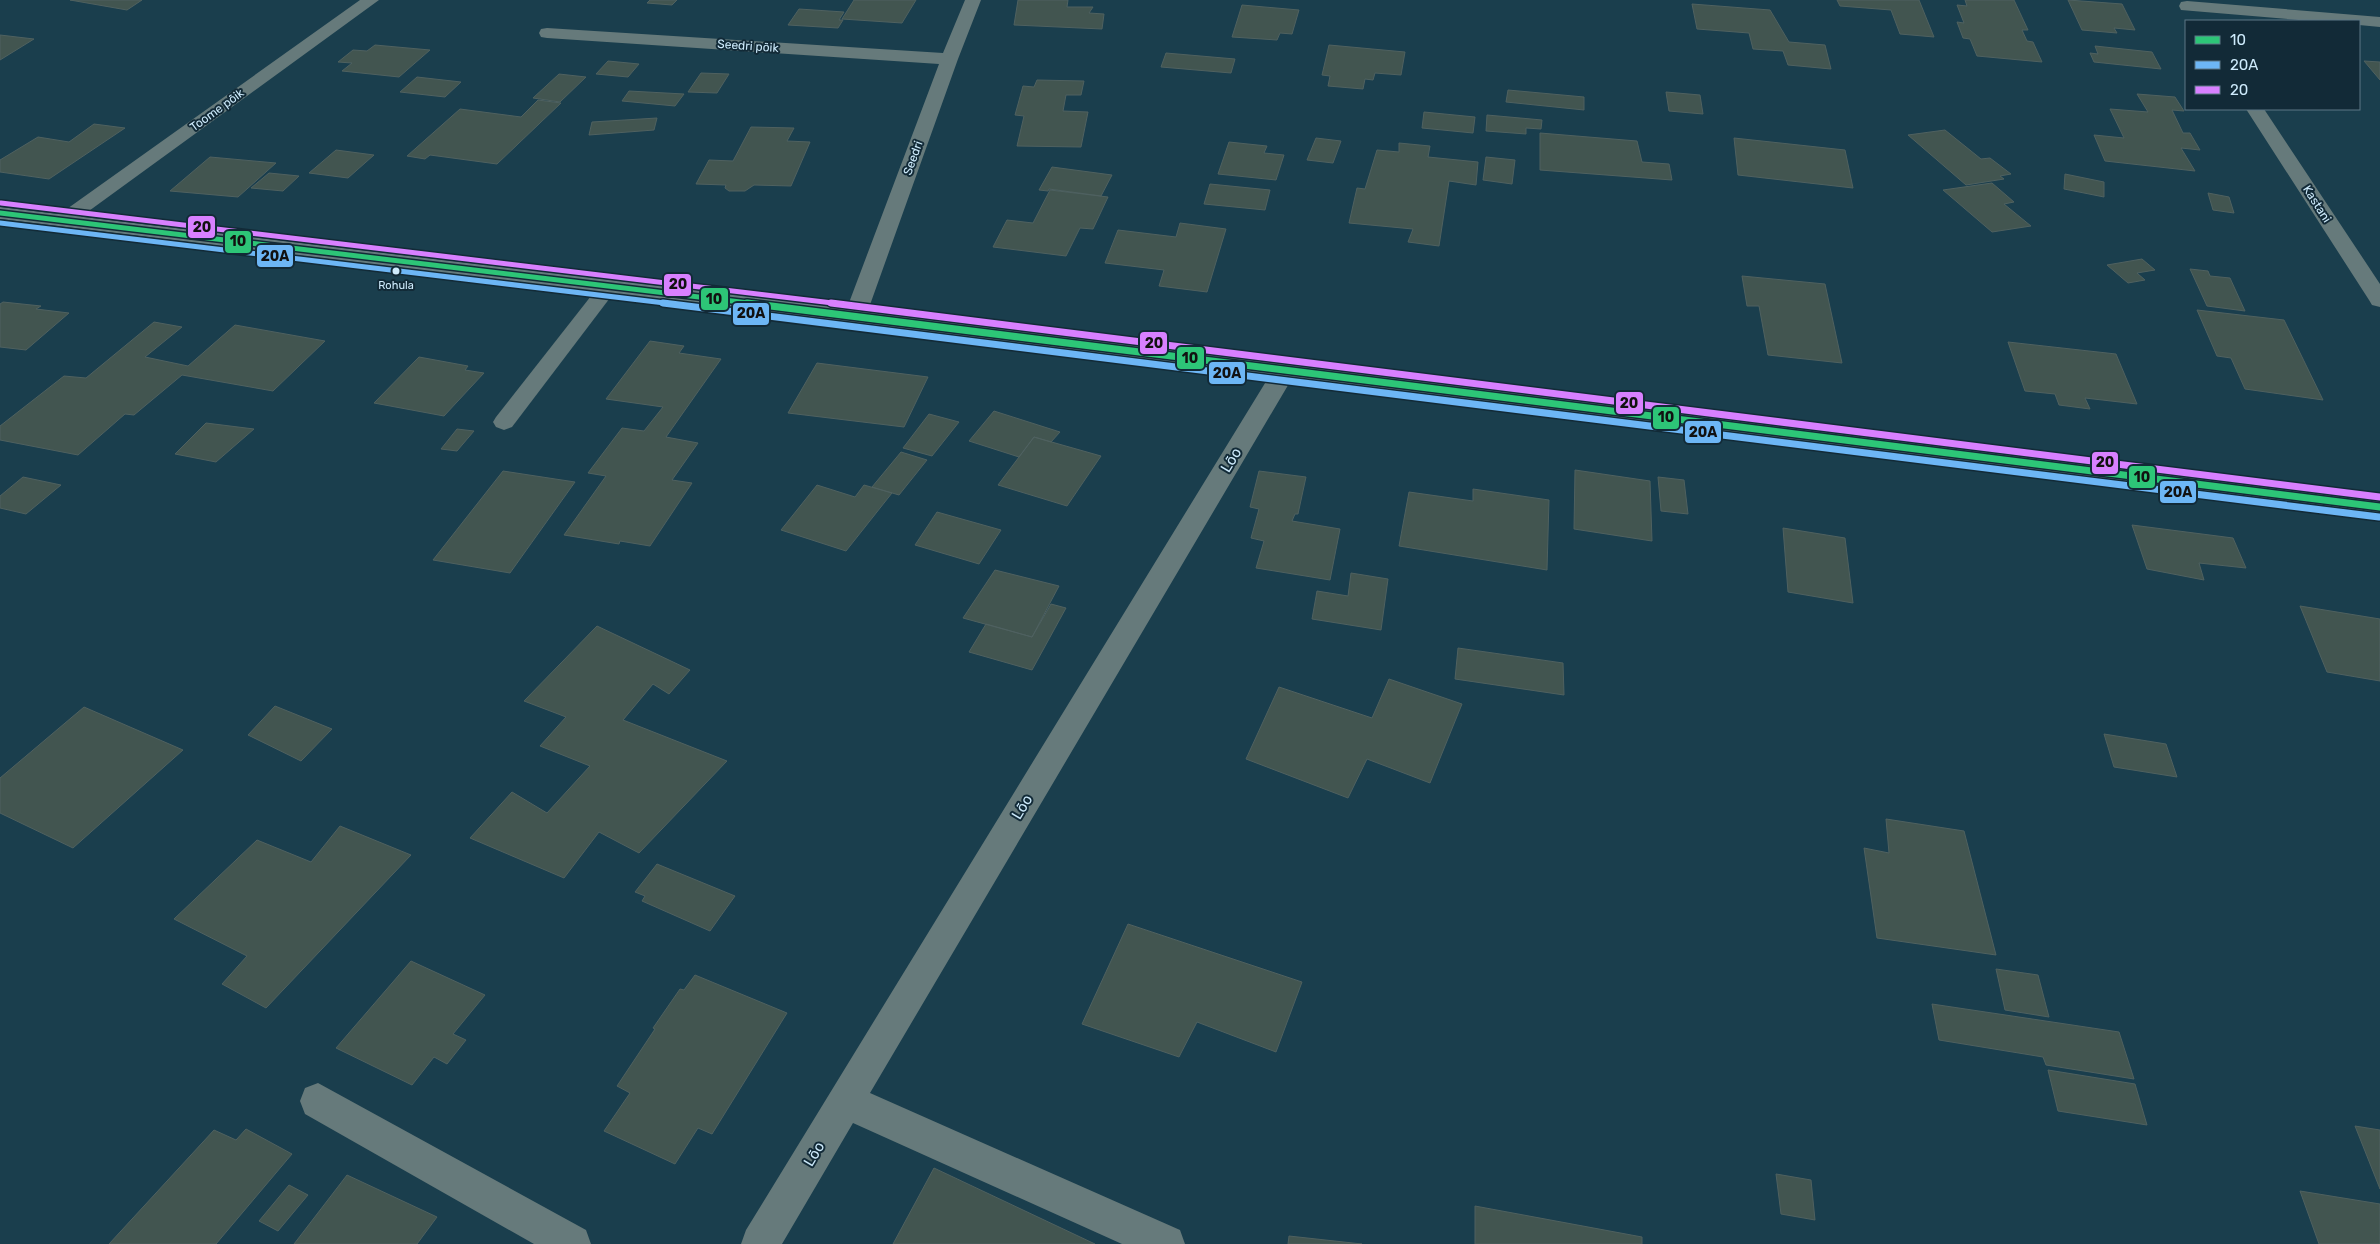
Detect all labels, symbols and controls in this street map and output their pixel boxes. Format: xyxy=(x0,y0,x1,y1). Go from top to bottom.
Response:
legend xyxy=(2185,20,2360,110)
text: 10 xyxy=(2230,31,2246,49)
street label: Seedri põik xyxy=(717,37,780,55)
text: 20A xyxy=(2230,56,2258,74)
text: 20 xyxy=(2230,81,2248,99)
street label: Toome põik xyxy=(187,85,247,134)
street label: Seedri xyxy=(900,139,926,177)
street label: Kastani xyxy=(2300,183,2334,225)
line badge: 20 xyxy=(187,215,216,239)
text: 20 xyxy=(193,219,211,236)
line badge: 10 xyxy=(224,230,252,254)
text: 10 xyxy=(230,233,246,250)
line badge: 20A xyxy=(256,244,294,268)
text: 20A xyxy=(261,248,289,265)
marker: Rohula xyxy=(391,266,401,276)
line badge: 20 xyxy=(663,273,692,297)
text: 20 xyxy=(669,276,687,293)
place label: Rohula xyxy=(378,279,414,292)
line badge: 10 xyxy=(700,287,729,311)
text: 10 xyxy=(706,291,722,308)
line badge: 20A xyxy=(732,302,770,326)
text: 20A xyxy=(737,305,765,322)
line badge: 20 xyxy=(1139,331,1168,355)
text: 20 xyxy=(1145,335,1163,352)
line badge: 10 xyxy=(1176,346,1205,370)
text: 10 xyxy=(1182,350,1198,367)
line badge: 20A xyxy=(1208,361,1246,385)
text: 20A xyxy=(1213,365,1241,382)
line badge: 20 xyxy=(1615,391,1644,415)
text: 20 xyxy=(1620,395,1638,412)
line badge: 10 xyxy=(1652,406,1680,430)
text: 10 xyxy=(1658,409,1674,426)
line badge: 20A xyxy=(1684,420,1722,444)
text: 20A xyxy=(1689,424,1717,441)
street label: Lõo xyxy=(1217,444,1245,476)
line badge: 20 xyxy=(2091,451,2119,475)
text: 20 xyxy=(2096,454,2114,471)
line badge: 10 xyxy=(2128,465,2156,489)
text: 10 xyxy=(2134,469,2150,486)
line badge: 20A xyxy=(2159,480,2197,504)
text: 20A xyxy=(2164,484,2192,501)
street label: Lõo xyxy=(1008,791,1036,823)
street label: Lõo xyxy=(800,1138,828,1170)

